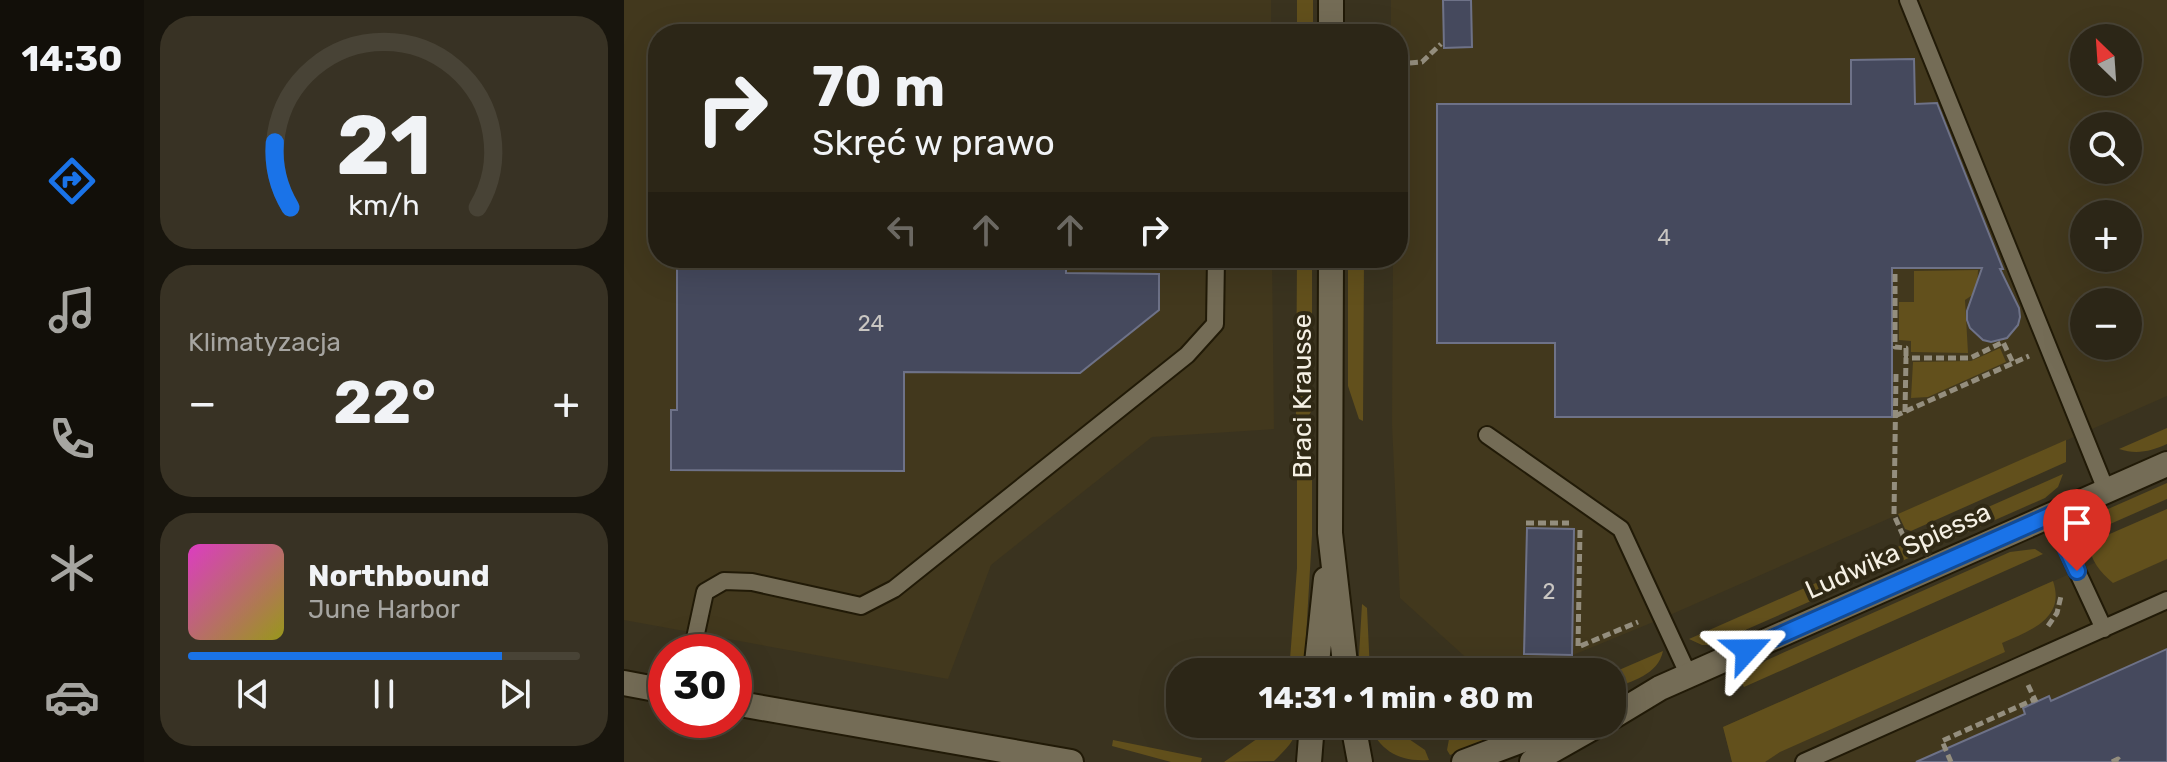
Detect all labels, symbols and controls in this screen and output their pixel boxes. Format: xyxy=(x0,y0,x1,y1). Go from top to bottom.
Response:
north arrow xyxy=(2070,24,2142,96)
map controls xyxy=(2070,24,2142,360)
text: 14:30 xyxy=(21,37,123,80)
text: 70 m xyxy=(812,54,945,120)
icon: right xyxy=(680,56,784,160)
text: 21 xyxy=(336,96,432,195)
button: search xyxy=(2070,112,2142,184)
text: Skręć w prawo xyxy=(812,121,1055,164)
icon: directions xyxy=(44,153,100,209)
text: km/h xyxy=(348,189,420,223)
button: + xyxy=(2070,200,2142,272)
icon: left xyxy=(880,208,924,252)
icon: ahead xyxy=(964,208,1008,252)
icon: ahead xyxy=(1048,208,1092,252)
icon: right xyxy=(1132,208,1176,252)
house number: 4 xyxy=(1657,224,1671,251)
icon: music xyxy=(44,282,100,338)
button: − xyxy=(2070,288,2142,360)
house number: 24 xyxy=(858,310,884,337)
street label: Braci Krausse xyxy=(1287,314,1318,478)
text: Klimatyzacja xyxy=(188,327,341,358)
text: 22° xyxy=(333,367,436,438)
text: − xyxy=(188,377,217,429)
text: + xyxy=(553,377,580,429)
icon: phone xyxy=(44,411,100,467)
pin xyxy=(2043,489,2111,571)
street label: Ludwika Spiessa xyxy=(1800,496,1996,606)
icon: arrive xyxy=(2055,501,2099,545)
icon: climate xyxy=(44,540,100,596)
text: Northbound xyxy=(308,558,490,594)
house number: 2 xyxy=(1543,578,1555,605)
text: June Harbor xyxy=(308,594,460,625)
position arrow xyxy=(1705,608,1789,692)
speed limit sign: 30 xyxy=(648,634,752,738)
icon: car xyxy=(44,669,100,725)
icon: previous xyxy=(231,672,275,716)
icon: pause xyxy=(362,672,406,716)
icon: next xyxy=(493,672,537,716)
text: 14:31 · 1 min · 80 m xyxy=(1258,680,1534,716)

